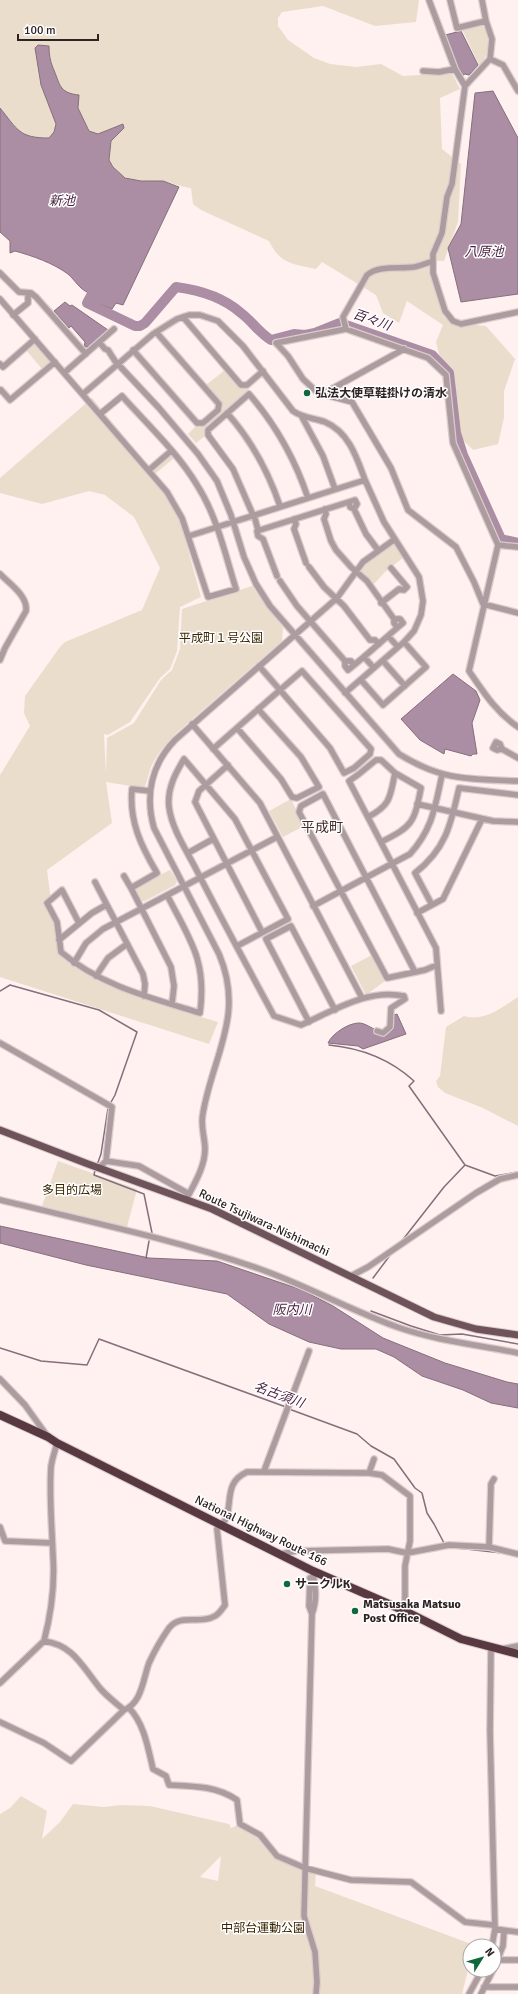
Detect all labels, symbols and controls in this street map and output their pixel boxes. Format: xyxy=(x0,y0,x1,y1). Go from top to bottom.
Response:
scale bar xyxy=(18,16,98,42)
text: 100 m xyxy=(24,23,56,38)
water label: 新池 xyxy=(49,193,77,209)
water label: 八原池 xyxy=(464,244,505,260)
water label: 百々川 xyxy=(351,306,395,335)
place label: 弘法大使草鞋掛けの清水 xyxy=(315,386,447,401)
marker: 弘法大使草鞋掛けの清水 xyxy=(302,388,312,398)
park label: 平成町１号公園 xyxy=(179,631,263,646)
district label: 平成町 xyxy=(301,819,343,836)
park label: 多目的広場 xyxy=(42,1183,102,1198)
street label: Route Tsujiwara-Nishimachi xyxy=(196,1186,332,1260)
water label: 阪内川 xyxy=(272,1302,313,1318)
water label: 名古須川 xyxy=(252,1379,308,1412)
street label: National Highway Route 166 xyxy=(192,1492,330,1570)
place label: サークルK xyxy=(295,1577,351,1592)
marker: サークルK xyxy=(282,1579,292,1589)
place label: Matsusaka Matsuo Post Office xyxy=(363,1597,461,1626)
marker: Matsusaka Matsuo Post Office xyxy=(350,1606,360,1616)
park label: 中部台運動公園 xyxy=(221,1921,305,1936)
north arrow xyxy=(462,1938,502,1978)
text: N xyxy=(482,1945,497,1959)

